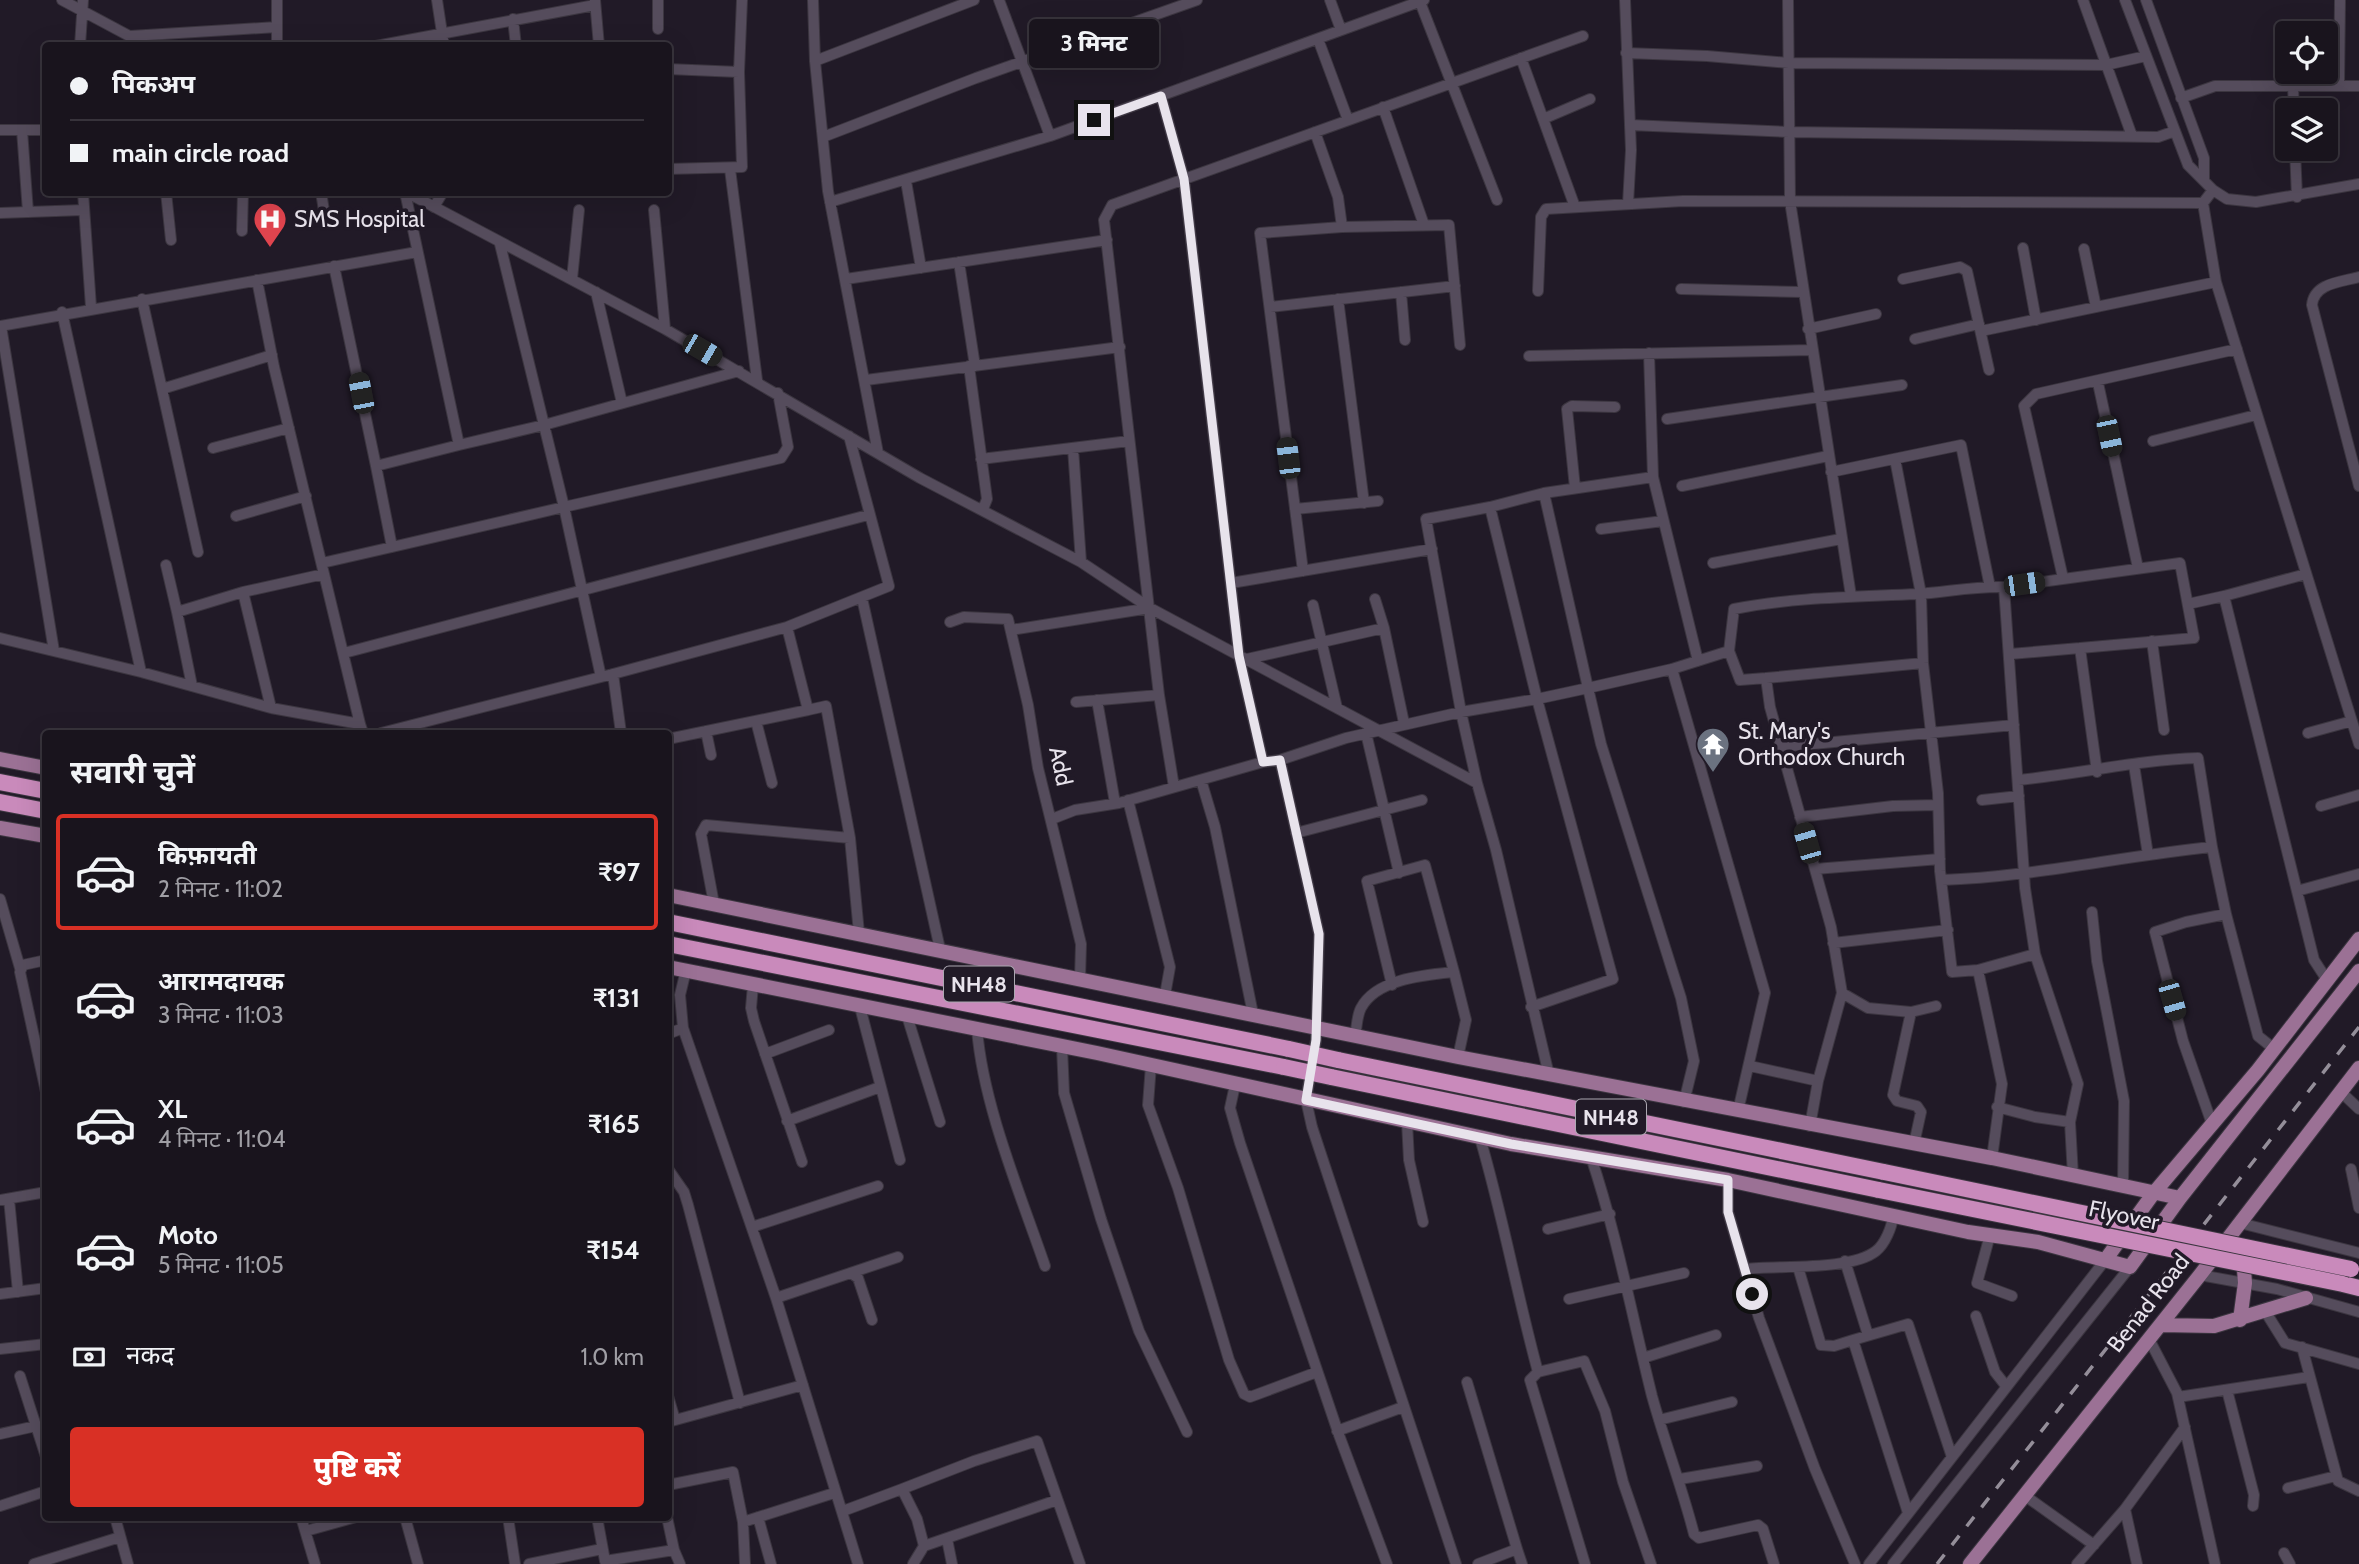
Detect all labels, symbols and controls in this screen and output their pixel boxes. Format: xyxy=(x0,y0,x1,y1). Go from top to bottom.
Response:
callout: 3 मिनट xyxy=(1029,18,1159,68)
map controls xyxy=(2275,21,2338,161)
button: locate xyxy=(2275,21,2338,84)
text: 3 मिनट xyxy=(1060,29,1128,57)
text: पिकअप xyxy=(112,68,195,100)
button: layers xyxy=(2275,98,2338,161)
route end xyxy=(1078,104,1110,136)
text: main circle road xyxy=(112,137,289,169)
hospital icon: SMS Hospital xyxy=(251,200,289,249)
place label: SMS Hospital xyxy=(294,205,425,233)
car xyxy=(679,330,726,370)
car xyxy=(347,370,376,416)
car xyxy=(2095,413,2124,459)
car xyxy=(1276,436,1301,480)
car xyxy=(2002,571,2047,597)
place label: St. Mary's Orthodox Church xyxy=(1738,717,1905,771)
temple icon: St. Mary's Orthodox Church xyxy=(1694,725,1732,774)
street label: Add xyxy=(1043,744,1079,788)
text: सवारी चुनें xyxy=(70,752,195,791)
car xyxy=(1792,820,1823,866)
text: किफ़ायती xyxy=(158,839,257,871)
icon: car xyxy=(74,841,137,904)
text: ₹97 xyxy=(598,856,640,888)
text: 2 मिनट · 11:02 xyxy=(158,875,283,903)
text: आरामदायक xyxy=(158,965,284,997)
icon: car xyxy=(74,967,137,1030)
road number: NH48 xyxy=(944,967,1014,1002)
car xyxy=(2157,977,2188,1023)
text: ₹131 xyxy=(593,982,640,1014)
text: 3 मिनट · 11:03 xyxy=(158,1001,284,1029)
icon: car xyxy=(74,1093,137,1156)
text: XL xyxy=(158,1093,187,1125)
road number: NH48 xyxy=(1576,1100,1646,1134)
text: ₹165 xyxy=(588,1108,640,1140)
text: 4 मिनट · 11:04 xyxy=(158,1125,286,1153)
street label: Flyover xyxy=(2086,1194,2162,1236)
icon: car xyxy=(74,1219,137,1282)
text: Moto xyxy=(158,1219,218,1251)
text: ₹154 xyxy=(586,1234,640,1266)
street label: Benad Road xyxy=(2101,1248,2195,1358)
text: 5 मिनट · 11:05 xyxy=(158,1251,284,1279)
route start xyxy=(1736,1278,1768,1310)
icon: cash xyxy=(70,1338,108,1376)
text: नकद xyxy=(126,1339,174,1371)
text: 1.0 km xyxy=(580,1343,644,1371)
button: पुष्टि करें xyxy=(70,1427,644,1507)

